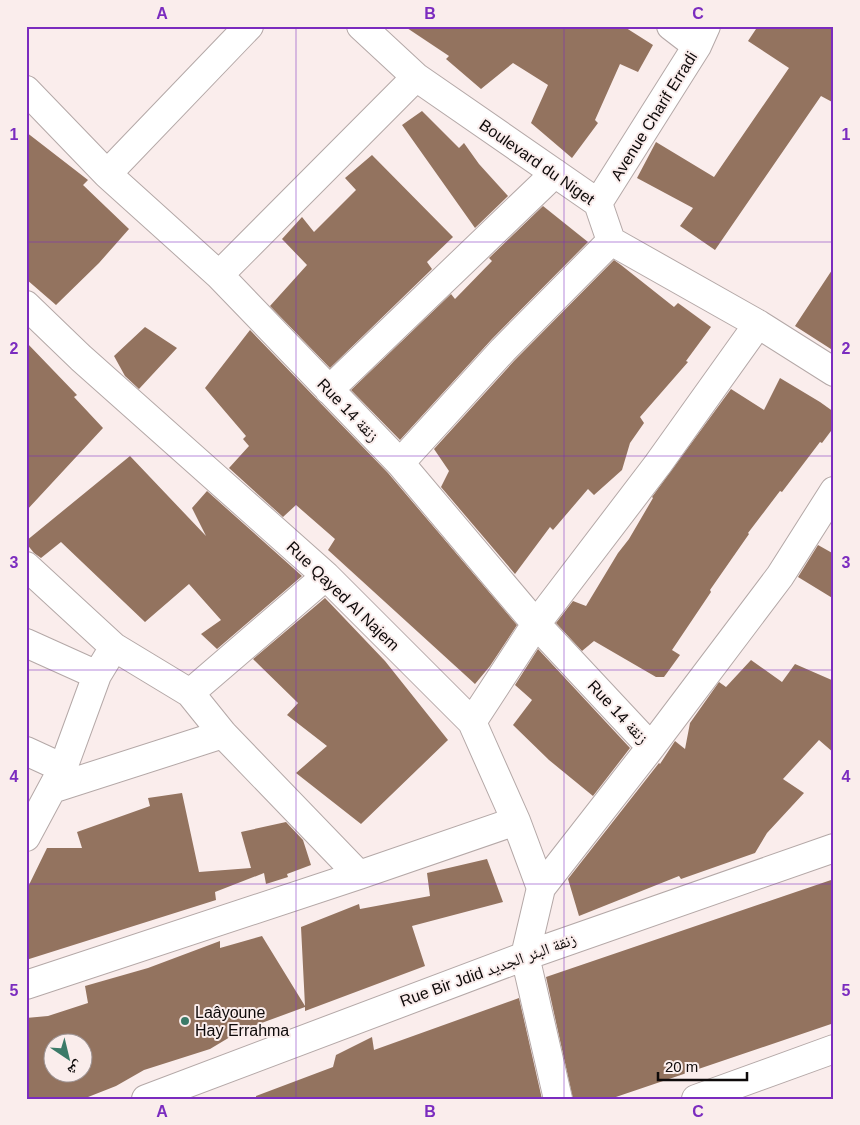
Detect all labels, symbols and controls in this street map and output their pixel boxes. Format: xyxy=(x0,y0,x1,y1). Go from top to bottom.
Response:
text: A xyxy=(156,5,168,22)
text: B xyxy=(424,5,436,22)
text: C xyxy=(692,5,704,22)
street label: Avenue Charif Erradi xyxy=(608,49,700,183)
street label: Boulevard du Niget xyxy=(476,116,598,208)
text: 1 xyxy=(10,126,19,143)
text: 1 xyxy=(842,126,851,143)
text: 2 xyxy=(10,340,19,357)
text: 2 xyxy=(842,340,851,357)
street label: Rue 14 زنقة xyxy=(313,375,382,445)
street label: Rue Qayed Al Najem xyxy=(283,538,403,654)
text: 3 xyxy=(10,554,19,571)
text: 3 xyxy=(842,554,851,571)
street label: Rue 14 زنقة xyxy=(584,677,652,748)
text: 4 xyxy=(10,768,19,785)
text: 4 xyxy=(842,768,851,785)
street label: Rue Bir Jdid زنقة البئر الجديد xyxy=(398,930,579,1011)
text: 5 xyxy=(10,982,19,999)
text: 5 xyxy=(842,982,851,999)
place label: Laâyoune Hay Errahma xyxy=(195,1004,289,1039)
marker: Laâyoune Hay Errahma xyxy=(179,1015,191,1027)
north arrow xyxy=(42,1032,92,1082)
scale bar xyxy=(658,1050,746,1082)
text: ش xyxy=(64,1057,86,1080)
text: 20 m xyxy=(665,1058,698,1075)
text: A xyxy=(156,1103,168,1120)
text: B xyxy=(424,1103,436,1120)
text: C xyxy=(692,1103,704,1120)

